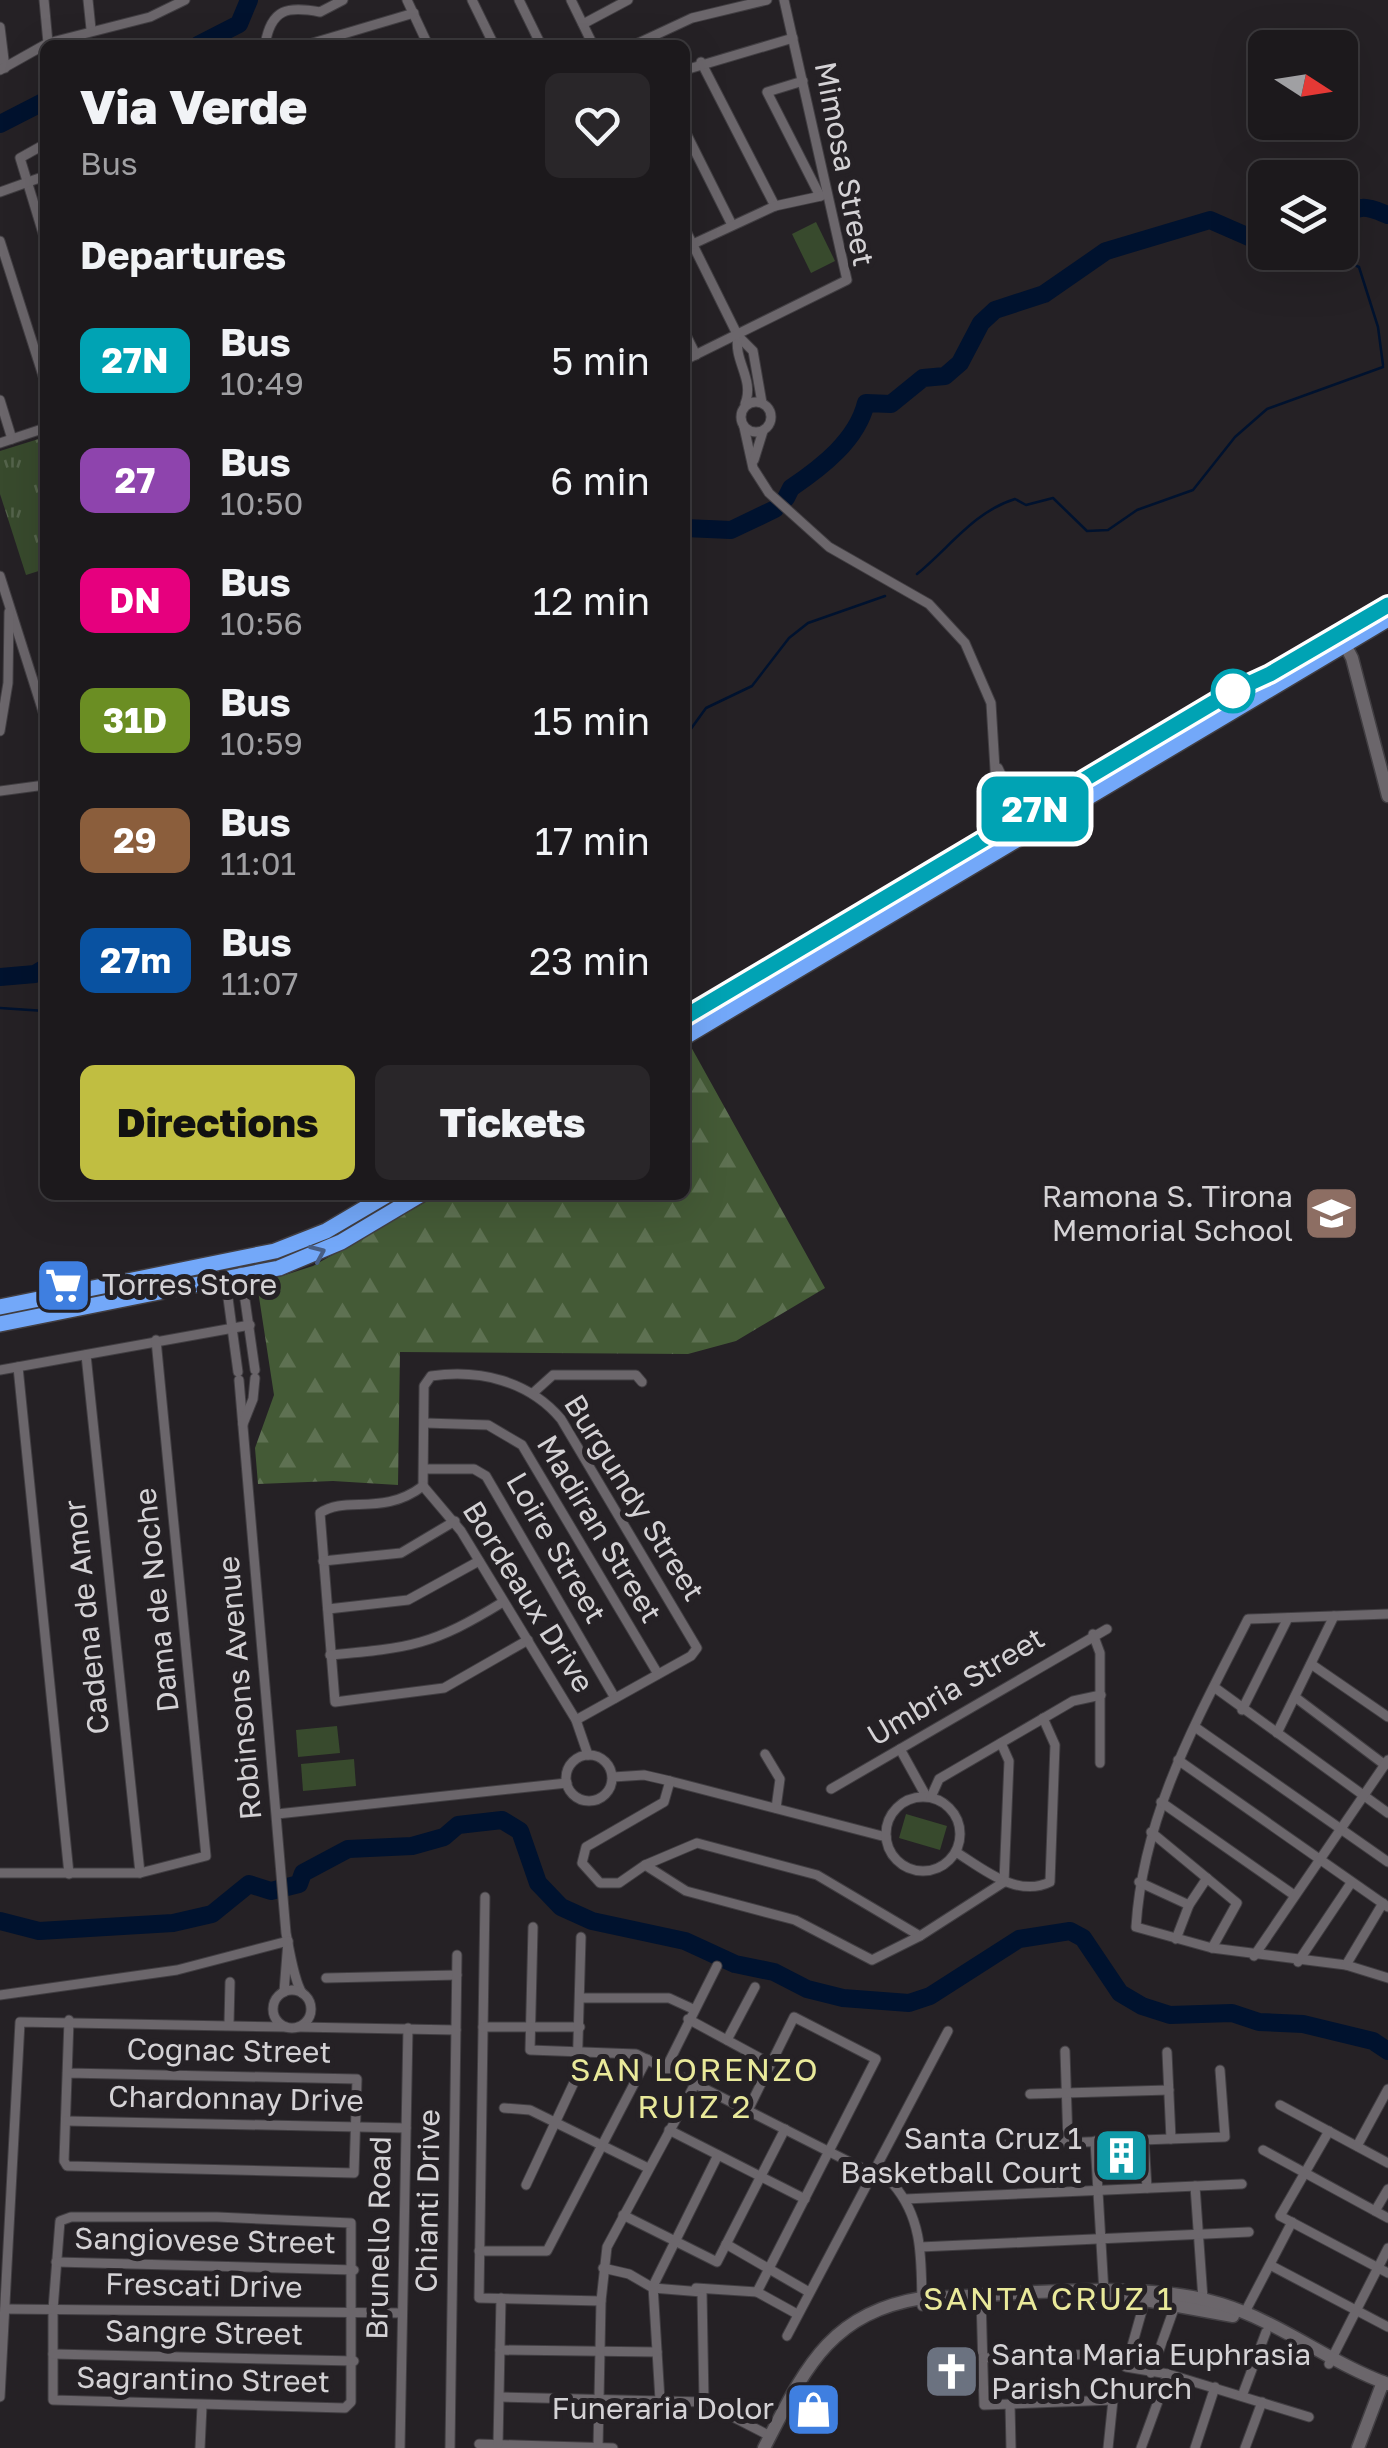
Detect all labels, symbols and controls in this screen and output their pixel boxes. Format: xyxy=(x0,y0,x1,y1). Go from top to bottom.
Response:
north arrow xyxy=(1248,30,1358,140)
map controls xyxy=(1248,30,1358,270)
street label: Mimosa Street xyxy=(808,59,882,269)
button: heart xyxy=(545,73,650,178)
text: Via Verde xyxy=(80,77,307,135)
text: Bus xyxy=(80,144,138,182)
button: layers xyxy=(1248,160,1358,270)
text: Departures xyxy=(80,232,286,277)
text: Bus xyxy=(220,319,291,364)
text: 5 min xyxy=(551,338,650,383)
text: 27N xyxy=(101,339,169,381)
text: 10:49 xyxy=(220,364,304,402)
text: Bus xyxy=(220,439,291,484)
text: 6 min xyxy=(550,458,650,503)
text: 27 xyxy=(115,459,155,501)
text: 10:50 xyxy=(220,484,303,522)
text: Bus xyxy=(220,559,291,604)
text: 12 min xyxy=(533,578,650,623)
text: DN xyxy=(109,579,161,621)
text: 10:56 xyxy=(220,604,303,642)
unlabelled marker xyxy=(1212,670,1254,712)
text: Bus xyxy=(220,679,291,724)
text: 15 min xyxy=(533,698,650,743)
text: 31D xyxy=(103,699,167,741)
text: 10:59 xyxy=(220,724,303,762)
line badge: 27N xyxy=(978,776,1092,842)
text: 27N xyxy=(1001,788,1069,830)
text: Bus xyxy=(220,799,291,844)
text: 17 min xyxy=(535,818,650,863)
text: 29 xyxy=(113,819,157,861)
text: 11:01 xyxy=(220,844,296,882)
text: Bus xyxy=(221,919,292,964)
text: 23 min xyxy=(529,938,650,983)
text: 27m xyxy=(100,939,171,981)
text: 11:07 xyxy=(221,964,299,1002)
button: Directions xyxy=(80,1065,355,1180)
button: Tickets xyxy=(375,1065,650,1180)
place label: Ramona S. Tirona Memorial School xyxy=(1042,1178,1293,1248)
school or university icon: Ramona S. Tirona Memorial School xyxy=(1302,1184,1362,1244)
one-way arrow xyxy=(308,1245,326,1265)
supermarket icon: Torres Store xyxy=(33,1255,93,1315)
place label: Torres Store xyxy=(102,1266,277,1302)
street label: Burgundy Street xyxy=(557,1388,713,1607)
street label: Madiran Street xyxy=(530,1428,670,1629)
street label: Loire Street xyxy=(499,1466,614,1629)
street label: Dama de Noche xyxy=(126,1486,186,1714)
street label: Bordeaux Drive xyxy=(456,1494,602,1699)
street label: Cadena de Amor xyxy=(56,1498,116,1736)
street label: Robinsons Avenue xyxy=(210,1555,268,1822)
street label: Umbria Street xyxy=(861,1619,1050,1753)
street label: Cognac Street xyxy=(126,2030,332,2070)
district label: SAN LORENZO RUIZ 2 xyxy=(570,2050,820,2125)
street label: Chardonnay Drive xyxy=(108,2078,364,2118)
street label: Chianti Drive xyxy=(407,2109,447,2293)
place label: Santa Cruz 1 Basketball Court xyxy=(840,2120,1082,2190)
building icon: Santa Cruz 1 Basketball Court xyxy=(1091,2126,1151,2186)
street label: Brunello Road xyxy=(358,2136,398,2340)
street label: Sangiovese Street xyxy=(74,2220,336,2260)
street label: Frescati Drive xyxy=(105,2265,303,2305)
district label: SANTA CRUZ 1 xyxy=(923,2279,1175,2317)
street label: Sangre Street xyxy=(105,2312,303,2352)
place label: Santa Maria Euphrasia Parish Church xyxy=(991,2336,1311,2406)
church icon: Santa Maria Euphrasia Parish Church xyxy=(922,2342,982,2402)
street label: Sagrantino Street xyxy=(76,2359,330,2399)
shop icon: Funeraria Dolor xyxy=(783,2379,843,2439)
place label: Funeraria Dolor xyxy=(552,2390,774,2426)

